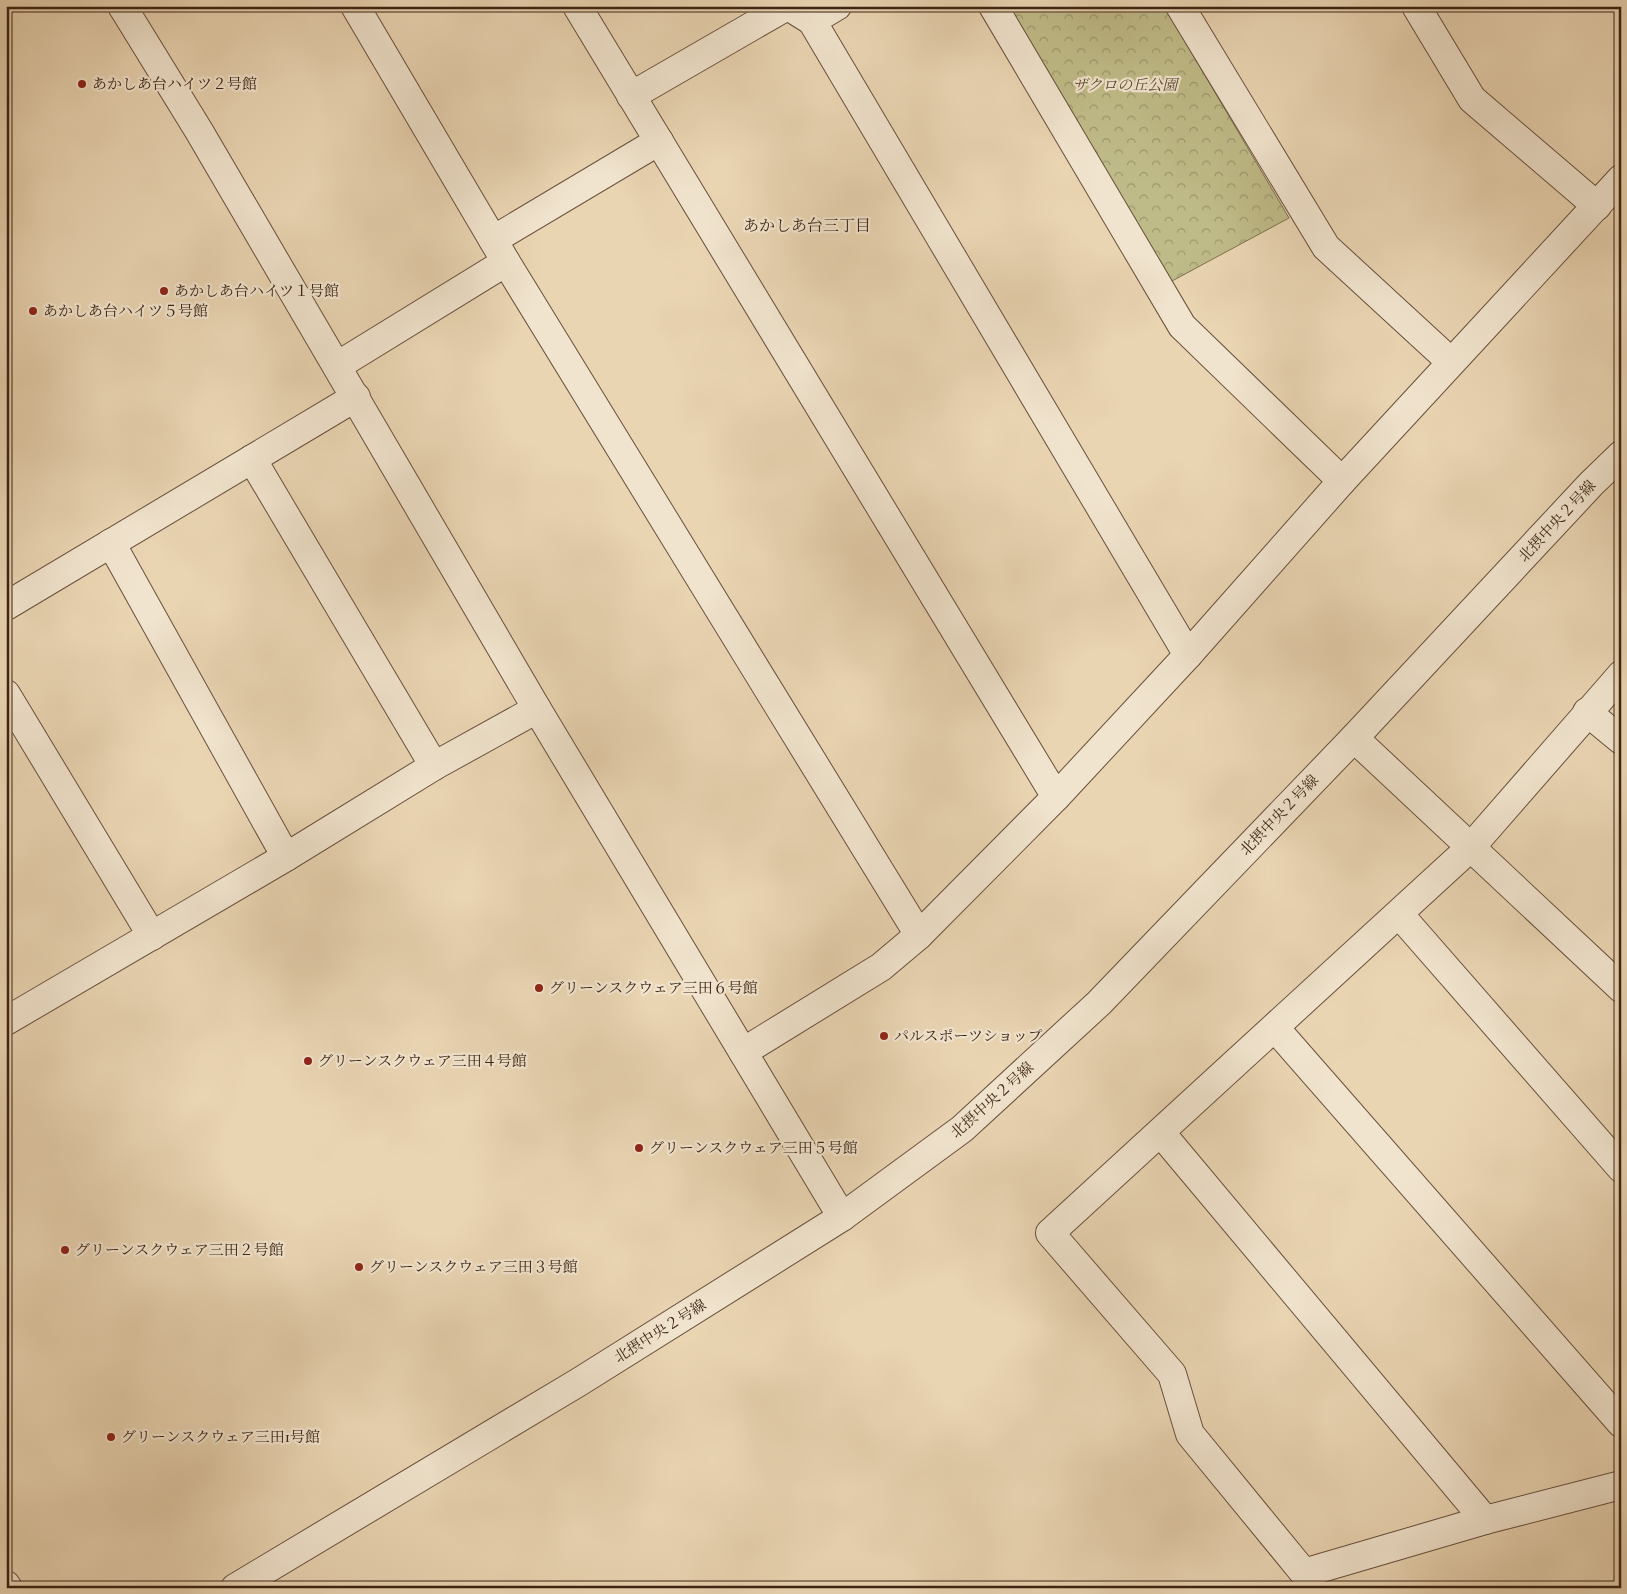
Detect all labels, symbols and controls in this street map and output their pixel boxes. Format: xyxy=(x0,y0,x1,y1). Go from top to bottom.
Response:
place label: あかしあ台ハイツ２号館 xyxy=(92,75,257,93)
park label: ザクロの丘公園 xyxy=(1073,76,1180,94)
marker: あかしあ台ハイツ２号館 xyxy=(76,78,88,90)
district label: あかしあ台三丁目 xyxy=(743,216,871,235)
place label: あかしあ台ハイツ１号館 xyxy=(174,282,339,300)
marker: あかしあ台ハイツ１号館 xyxy=(158,285,170,297)
place label: あかしあ台ハイツ５号館 xyxy=(43,302,208,320)
marker: あかしあ台ハイツ５号館 xyxy=(27,305,39,317)
street label: 北摂中央２号線 xyxy=(1515,476,1599,566)
street label: 北摂中央２号線 xyxy=(1236,771,1322,859)
place label: グリーンスクウェア三田６号館 xyxy=(549,979,758,997)
marker: グリーンスクウェア三田６号館 xyxy=(533,982,545,994)
place label: パルスポーツショップ xyxy=(894,1027,1043,1045)
marker: パルスポーツショップ xyxy=(878,1030,890,1042)
place label: グリーンスクウェア三田４号館 xyxy=(318,1052,527,1070)
marker: グリーンスクウェア三田４号館 xyxy=(302,1055,314,1067)
street label: 北摂中央２号線 xyxy=(947,1058,1037,1142)
place label: グリーンスクウェア三田５号館 xyxy=(649,1139,858,1157)
marker: グリーンスクウェア三田５号館 xyxy=(633,1142,645,1154)
place label: グリーンスクウェア三田２号館 xyxy=(75,1241,284,1259)
marker: グリーンスクウェア三田２号館 xyxy=(59,1244,71,1256)
place label: グリーンスクウェア三田３号館 xyxy=(369,1258,578,1276)
marker: グリーンスクウェア三田３号館 xyxy=(353,1261,365,1273)
street label: 北摂中央２号線 xyxy=(611,1296,709,1366)
place label: グリーンスクウェア三田1号館 xyxy=(121,1428,320,1446)
marker: グリーンスクウェア三田1号館 xyxy=(105,1431,117,1443)

